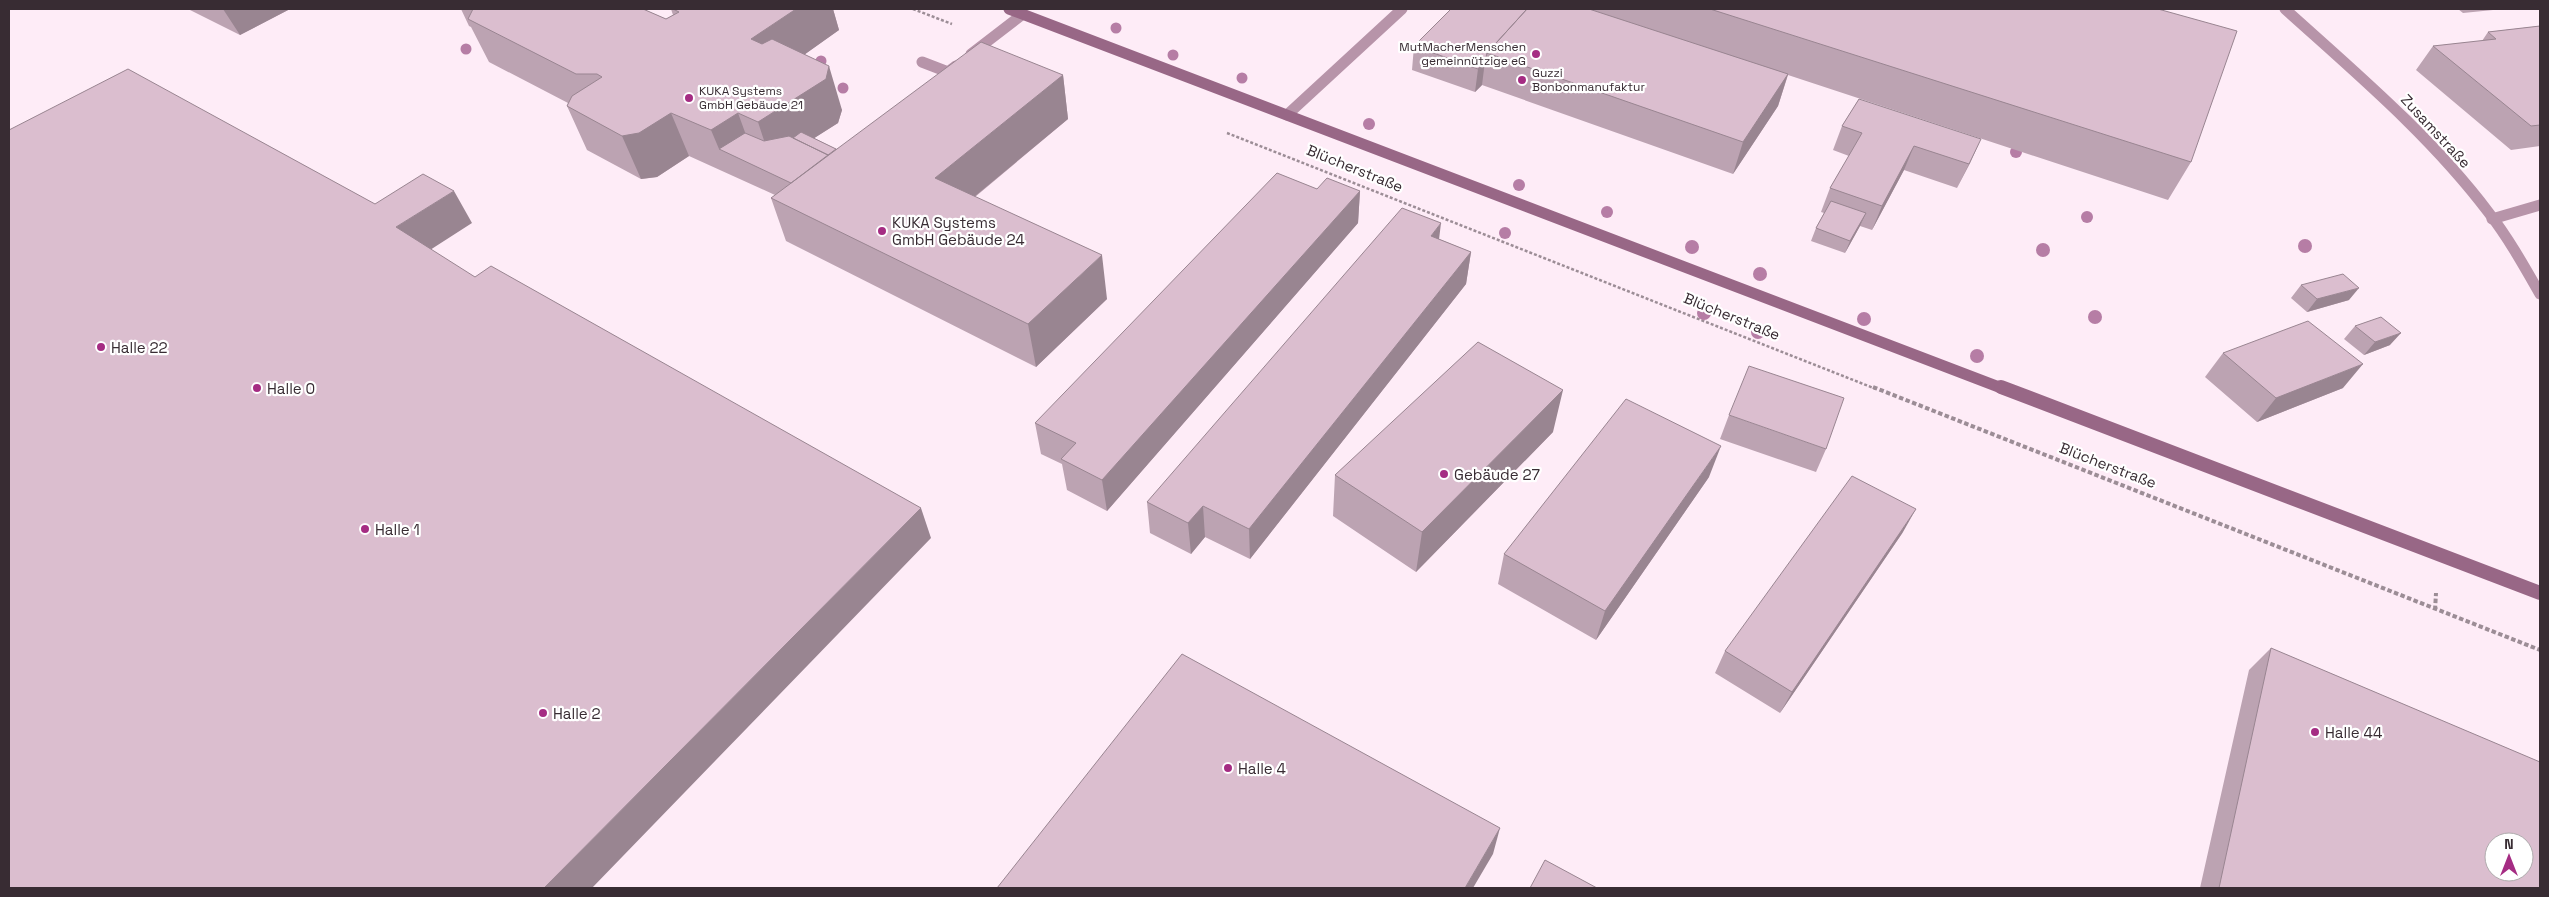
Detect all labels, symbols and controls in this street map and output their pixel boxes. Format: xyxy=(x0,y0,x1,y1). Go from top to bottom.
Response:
place label: MutMacherMenschen gemeinnützige eG xyxy=(1399,39,1526,69)
marker: MutMacherMenschen gemeinnützige eG xyxy=(1530,48,1542,60)
place label: Guzzi Bonbonmanufaktur xyxy=(1532,65,1645,95)
marker: Guzzi Bonbonmanufaktur xyxy=(1516,74,1528,86)
place label: KUKA Systems GmbH Gebäude 21 xyxy=(699,83,803,113)
street label: Zusamstraße xyxy=(2397,90,2475,172)
marker: KUKA Systems GmbH Gebäude 21 xyxy=(683,92,695,104)
street label: Blücherstraße xyxy=(1304,140,1406,196)
place label: KUKA Systems GmbH Gebäude 24 xyxy=(892,213,1025,249)
marker: KUKA Systems GmbH Gebäude 24 xyxy=(876,225,888,237)
street label: Blücherstraße xyxy=(1681,288,1783,344)
place label: Halle 22 xyxy=(111,338,168,357)
marker: Halle 22 xyxy=(95,341,107,353)
place label: Halle 0 xyxy=(267,379,315,398)
marker: Halle 0 xyxy=(251,382,263,394)
street label: Blücherstraße xyxy=(2057,438,2159,492)
place label: Gebäude 27 xyxy=(1454,465,1540,484)
marker: Gebäude 27 xyxy=(1438,468,1450,480)
place label: Halle 1 xyxy=(375,520,420,539)
marker: Halle 1 xyxy=(359,523,371,535)
place label: Halle 2 xyxy=(553,704,601,723)
marker: Halle 2 xyxy=(537,707,549,719)
place label: Halle 44 xyxy=(2325,723,2382,742)
marker: Halle 44 xyxy=(2309,726,2321,738)
place label: Halle 4 xyxy=(1238,759,1286,778)
marker: Halle 4 xyxy=(1222,762,1234,774)
north arrow xyxy=(2484,832,2534,882)
text: N xyxy=(2504,835,2514,853)

